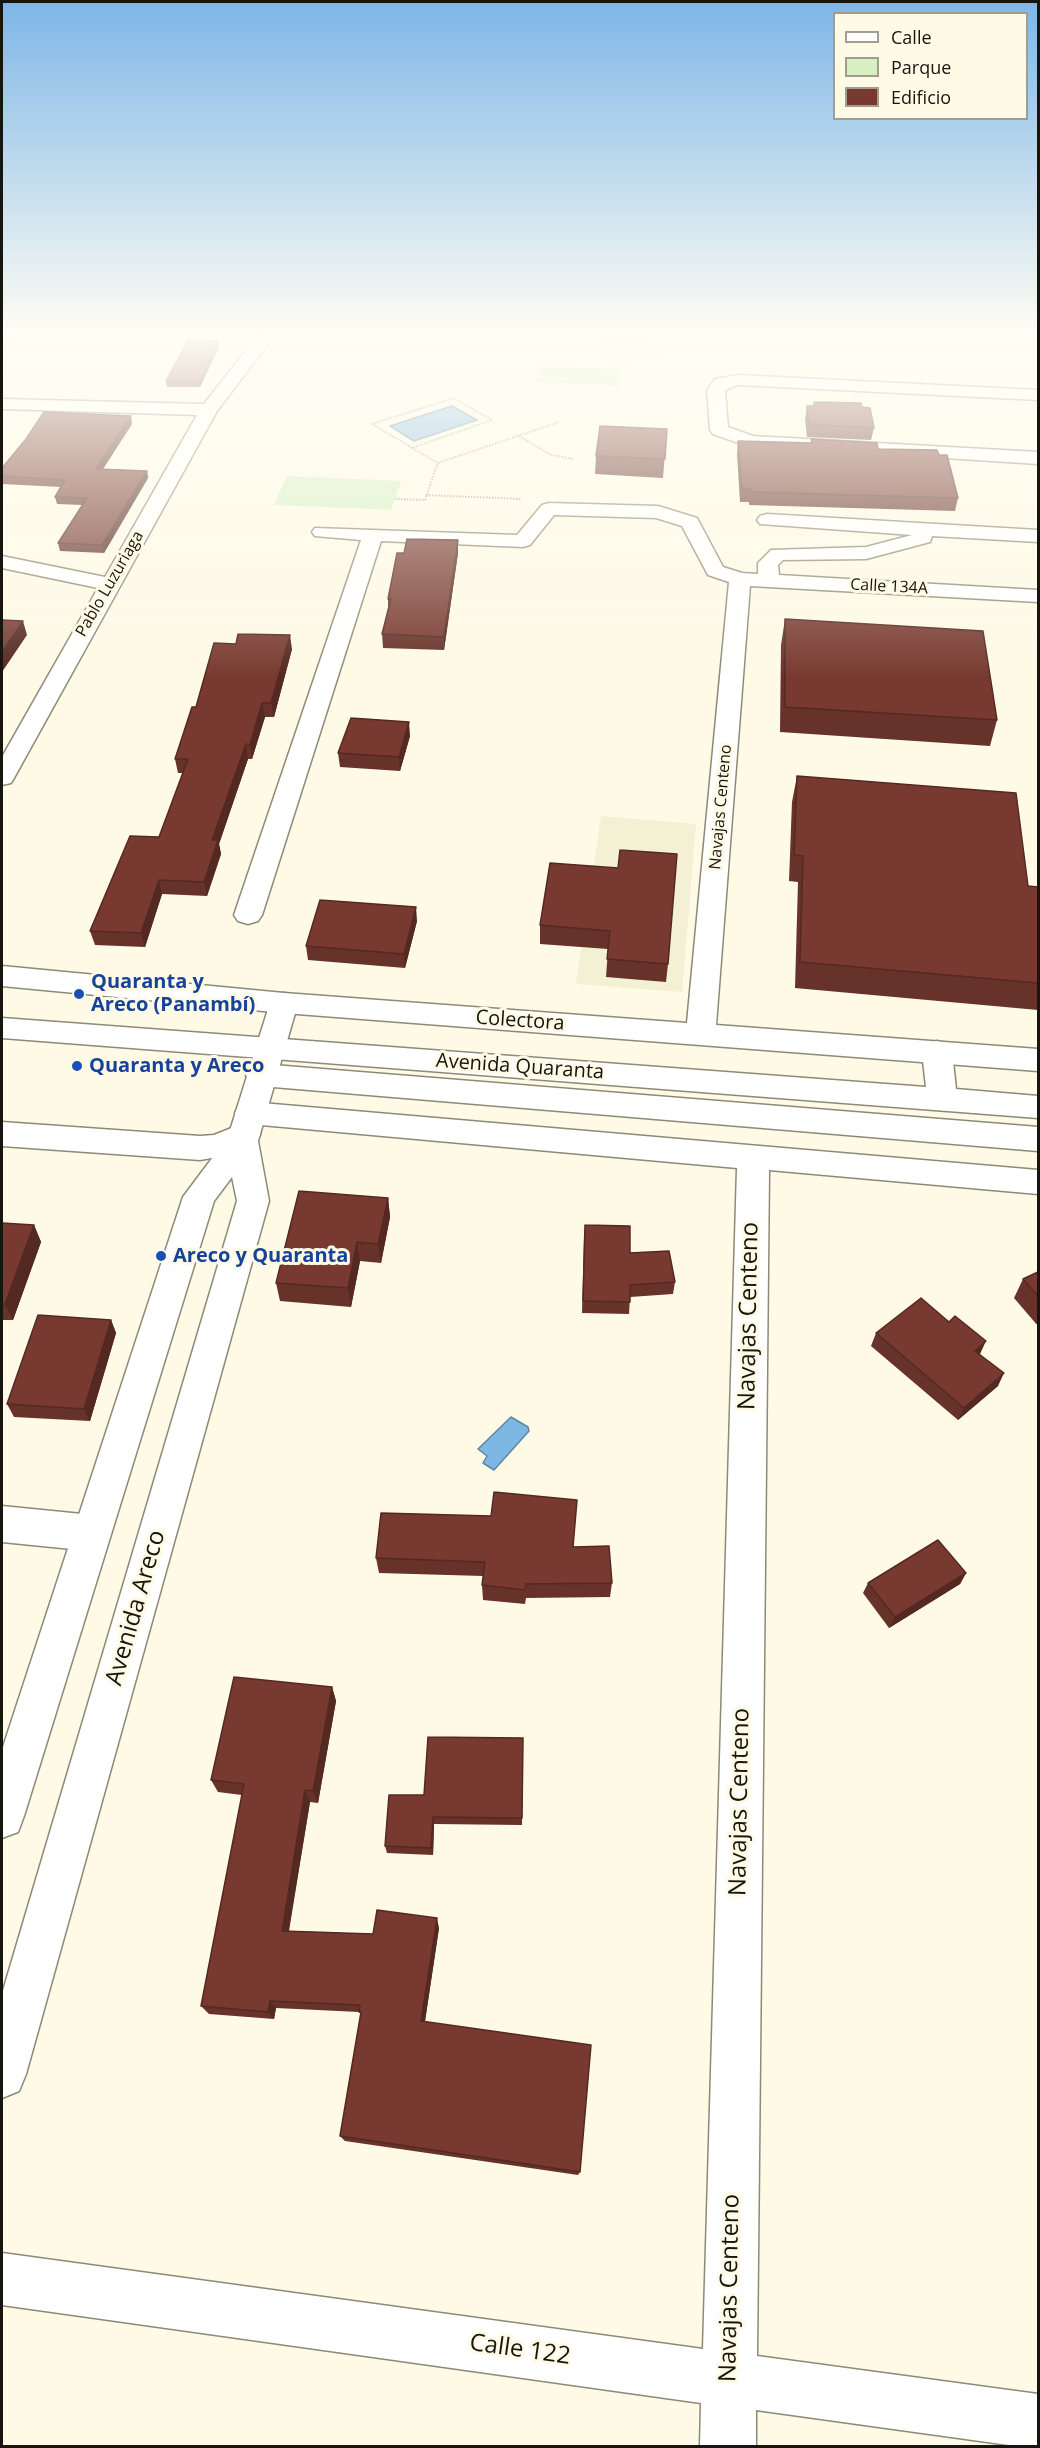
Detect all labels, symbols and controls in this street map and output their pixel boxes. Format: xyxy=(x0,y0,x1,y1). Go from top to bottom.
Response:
legend xyxy=(833,12,1028,120)
text: Calle xyxy=(891,25,932,49)
text: Parque xyxy=(891,55,951,79)
text: Edificio xyxy=(891,85,951,109)
street label: Pablo Luzuriaga xyxy=(72,528,148,640)
street label: Calle 134A xyxy=(850,575,928,599)
street label: Navajas Centeno xyxy=(706,744,736,870)
place label: Quaranta y Areco (Panambí) xyxy=(91,970,255,1017)
marker: Quaranta y Areco (Panambí) xyxy=(72,987,86,1001)
street label: Colectora xyxy=(475,1006,565,1036)
street label: Avenida Quaranta xyxy=(435,1049,605,1085)
place label: Quaranta y Areco xyxy=(89,1054,264,1078)
marker: Quaranta y Areco xyxy=(70,1059,84,1073)
street label: Navajas Centeno xyxy=(733,1222,765,1410)
place label: Areco y Quaranta xyxy=(173,1244,348,1268)
marker: Areco y Quaranta xyxy=(154,1249,168,1263)
street label: Avenida Areco xyxy=(100,1527,172,1689)
street label: Navajas Centeno xyxy=(724,1708,756,1896)
street label: Navajas Centeno xyxy=(714,2194,746,2382)
street label: Calle 122 xyxy=(468,2329,572,2371)

